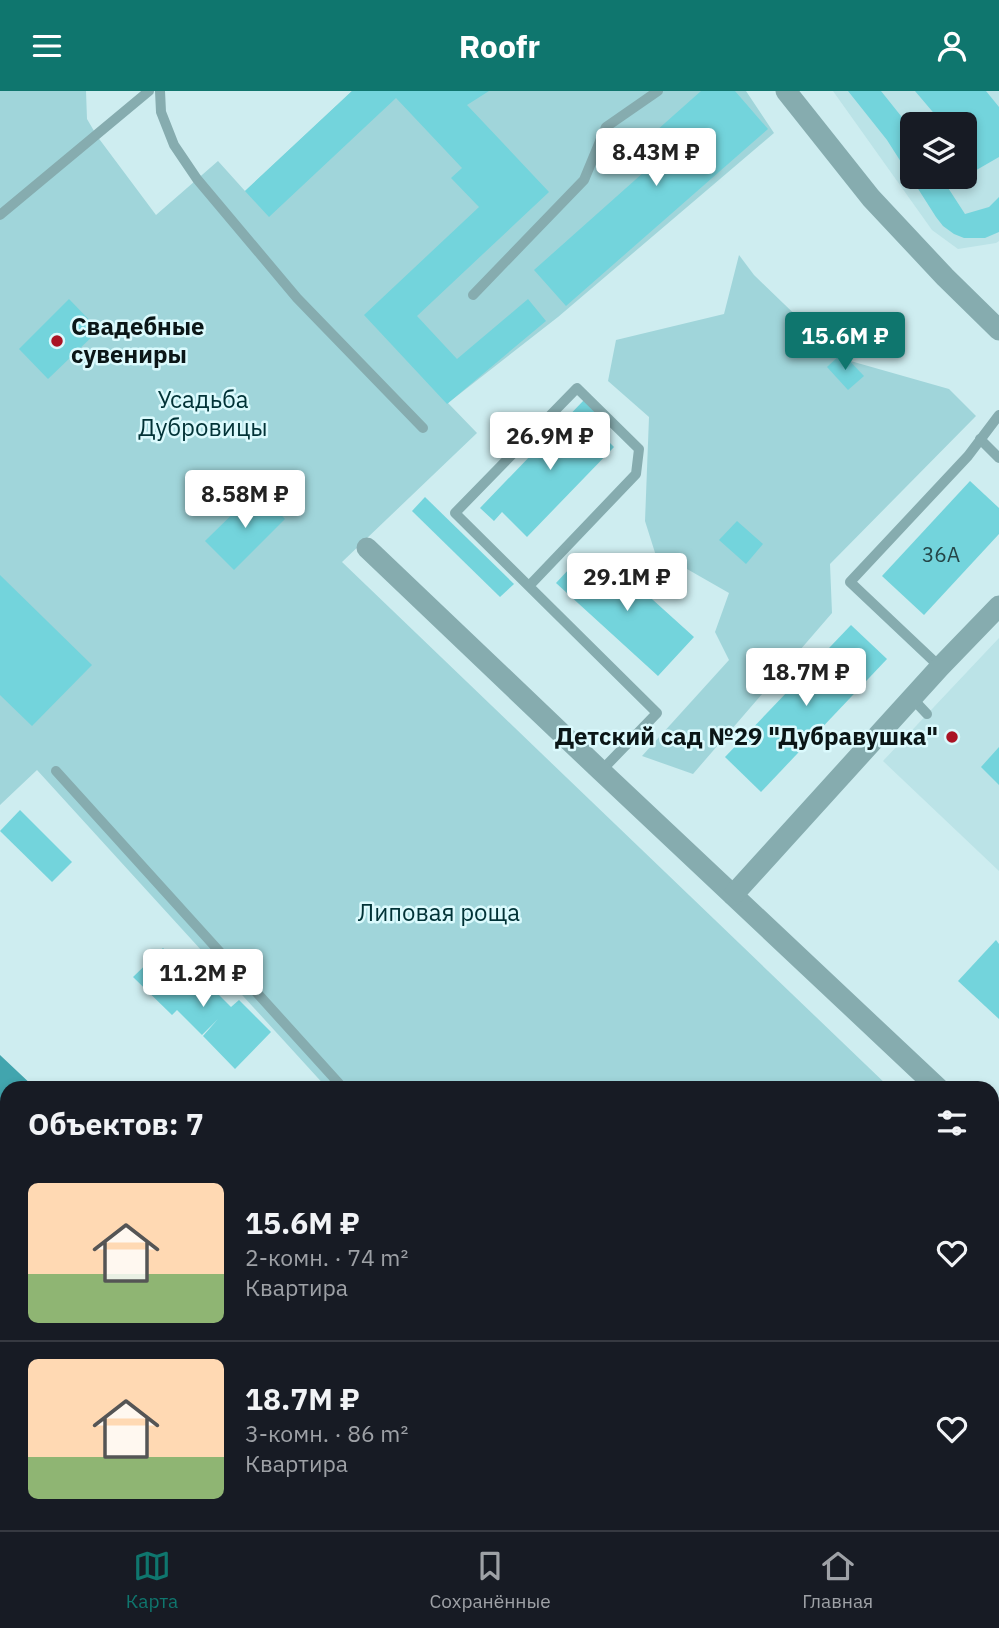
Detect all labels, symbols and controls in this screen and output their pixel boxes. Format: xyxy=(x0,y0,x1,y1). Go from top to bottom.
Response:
text: Roofr xyxy=(459,25,540,67)
icon: menu xyxy=(28,27,66,65)
icon: person xyxy=(933,27,971,65)
map controls xyxy=(900,112,977,189)
button: layers xyxy=(900,112,977,189)
pin: 8.43M ₽ xyxy=(591,129,721,188)
text: 8.43M ₽ xyxy=(612,136,700,166)
place label: Свадебные сувениры xyxy=(71,310,205,370)
pin: 15.6M ₽ xyxy=(780,313,910,372)
text: 15.6M ₽ xyxy=(801,320,889,350)
marker: Свадебные сувениры xyxy=(49,333,65,349)
park label: Усадьба Дубровицы xyxy=(138,383,268,443)
pin: 26.9M ₽ xyxy=(485,413,615,472)
text: 26.9M ₽ xyxy=(506,420,594,450)
pin: 8.58M ₽ xyxy=(180,471,310,530)
text: 8.58M ₽ xyxy=(201,478,289,508)
house number: 36А xyxy=(922,540,960,568)
pin: 29.1M ₽ xyxy=(562,553,692,613)
text: 29.1M ₽ xyxy=(583,561,671,591)
pin: 18.7M ₽ xyxy=(741,649,871,708)
text: 18.7M ₽ xyxy=(762,656,850,686)
place label: Детский сад №29 "Дубравушка" xyxy=(555,720,938,752)
marker: Детский сад №29 "Дубравушка" xyxy=(944,729,960,745)
park label: Липовая роща xyxy=(358,896,520,928)
pin: 11.2M ₽ xyxy=(138,949,268,1009)
text: 11.2M ₽ xyxy=(159,957,247,987)
text: Объектов: 7 xyxy=(28,1104,204,1143)
icon: filters xyxy=(933,1104,971,1142)
text: 15.6M ₽ xyxy=(245,1203,360,1242)
icon: home xyxy=(84,1211,168,1295)
icon: heart xyxy=(933,1234,971,1272)
text: 2-комн. · 74 m² xyxy=(245,1242,408,1272)
text: Квартира xyxy=(245,1272,348,1302)
text: 18.7M ₽ xyxy=(245,1379,360,1418)
icon: home xyxy=(84,1387,168,1471)
icon: heart xyxy=(933,1410,971,1448)
text: 3-комн. · 86 m² xyxy=(245,1418,408,1448)
text: Квартира xyxy=(245,1448,348,1478)
tab: Карта xyxy=(126,1547,178,1613)
tab: Сохранённые xyxy=(430,1547,551,1613)
tab: Главная xyxy=(802,1547,873,1613)

